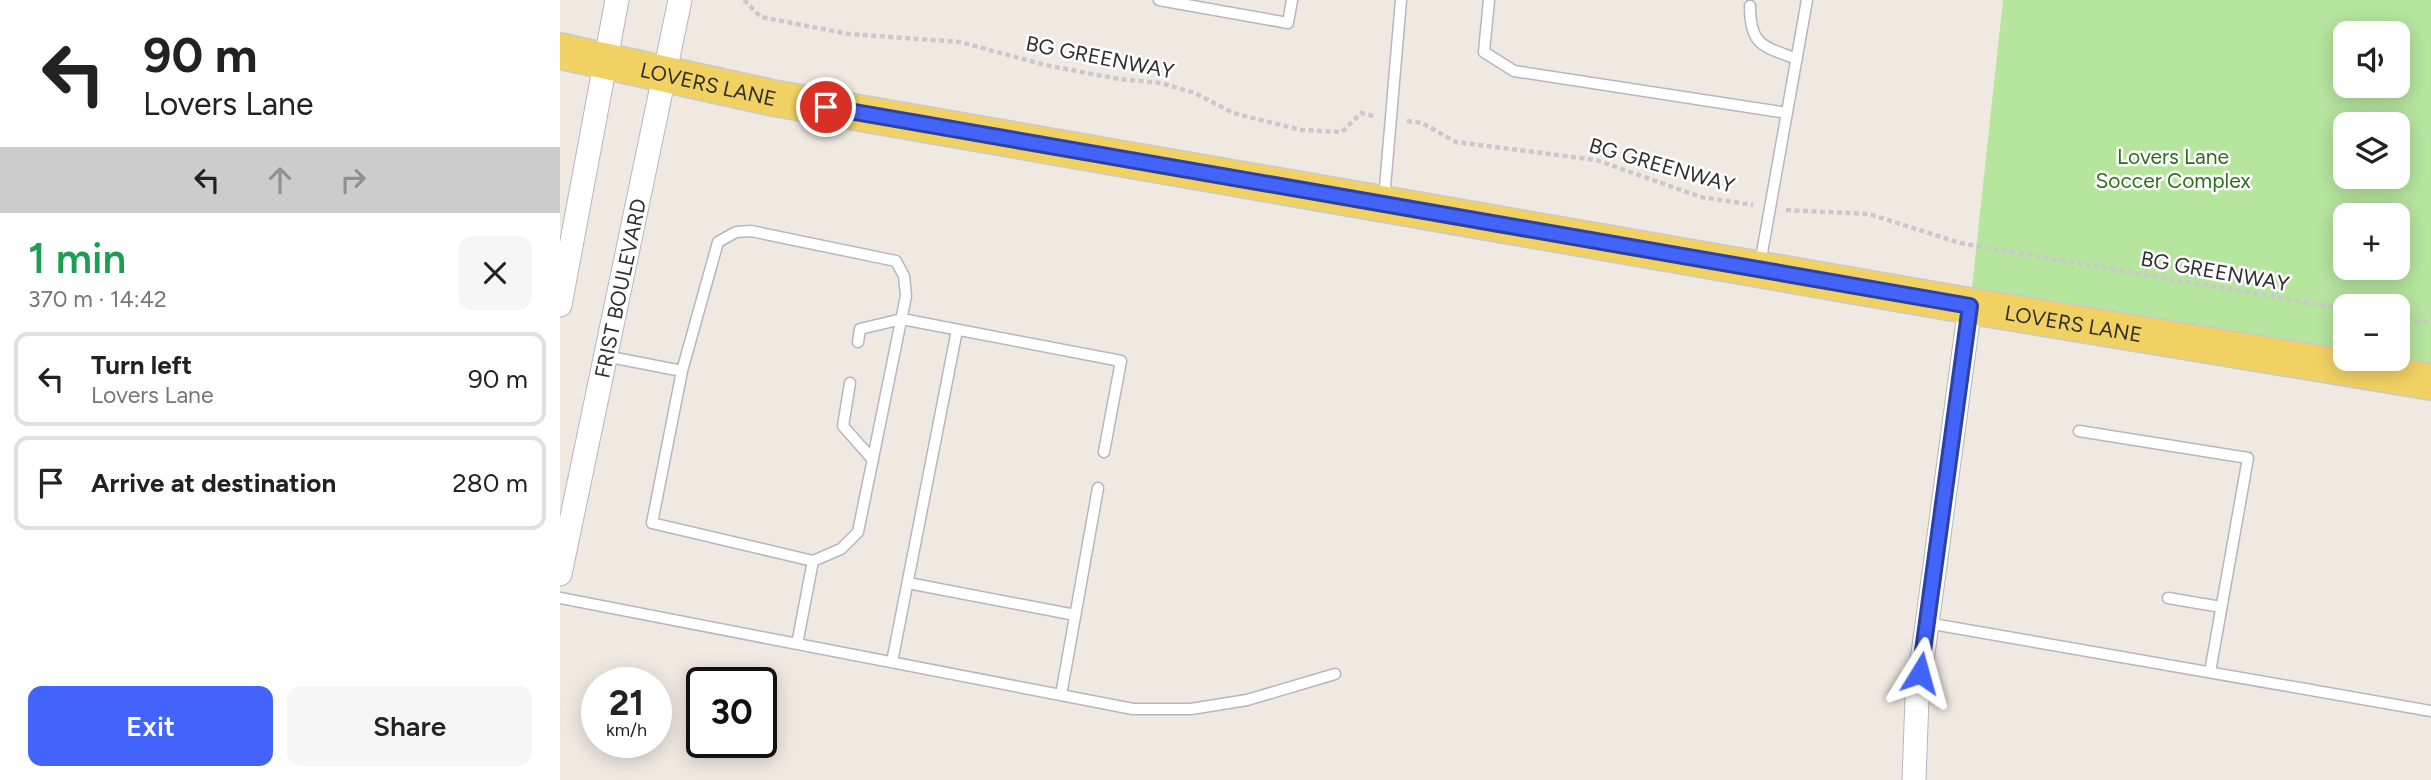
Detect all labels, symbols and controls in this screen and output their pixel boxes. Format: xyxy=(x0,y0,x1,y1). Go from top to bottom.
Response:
map controls xyxy=(2333,21,2410,371)
button: sound xyxy=(2333,21,2410,98)
text: 90 m xyxy=(143,25,258,84)
icon: left xyxy=(28,28,119,119)
street label: BG GREENWAY xyxy=(1024,30,1176,84)
street label: LOVERS LANE xyxy=(638,57,779,111)
pin xyxy=(796,77,856,137)
text: Lovers Lane xyxy=(143,85,313,123)
icon: arrive xyxy=(807,88,845,126)
button: layers xyxy=(2333,112,2410,189)
street label: BG GREENWAY xyxy=(1586,132,1738,198)
park label: Lovers Lane Soccer Complex xyxy=(2095,144,2251,193)
icon: left xyxy=(188,161,226,199)
icon: ahead xyxy=(261,161,299,199)
icon: right xyxy=(334,161,372,199)
street label: FRIST BOULEVARD xyxy=(589,196,651,380)
button: + xyxy=(2333,203,2410,280)
text: 1 min xyxy=(28,233,126,284)
button: close xyxy=(458,236,532,310)
street label: BG GREENWAY xyxy=(2139,246,2292,296)
text: 370 m · 14:42 xyxy=(28,285,167,313)
button: − xyxy=(2333,294,2410,371)
street label: LOVERS LANE xyxy=(2003,299,2144,347)
text: Turn left xyxy=(91,349,192,381)
icon: left xyxy=(32,360,70,398)
text: 90 m xyxy=(468,363,528,395)
text: Lovers Lane xyxy=(91,381,214,409)
icon: arrive xyxy=(32,464,70,502)
text: Arrive at destination xyxy=(91,467,336,499)
text: 280 m xyxy=(452,467,528,499)
position arrow xyxy=(1883,636,1957,710)
speed limit sign: 30 xyxy=(686,667,777,758)
text: 21 xyxy=(609,682,644,724)
button: Exit xyxy=(28,686,273,766)
button: Share xyxy=(287,686,532,766)
text: km/h xyxy=(606,719,647,741)

